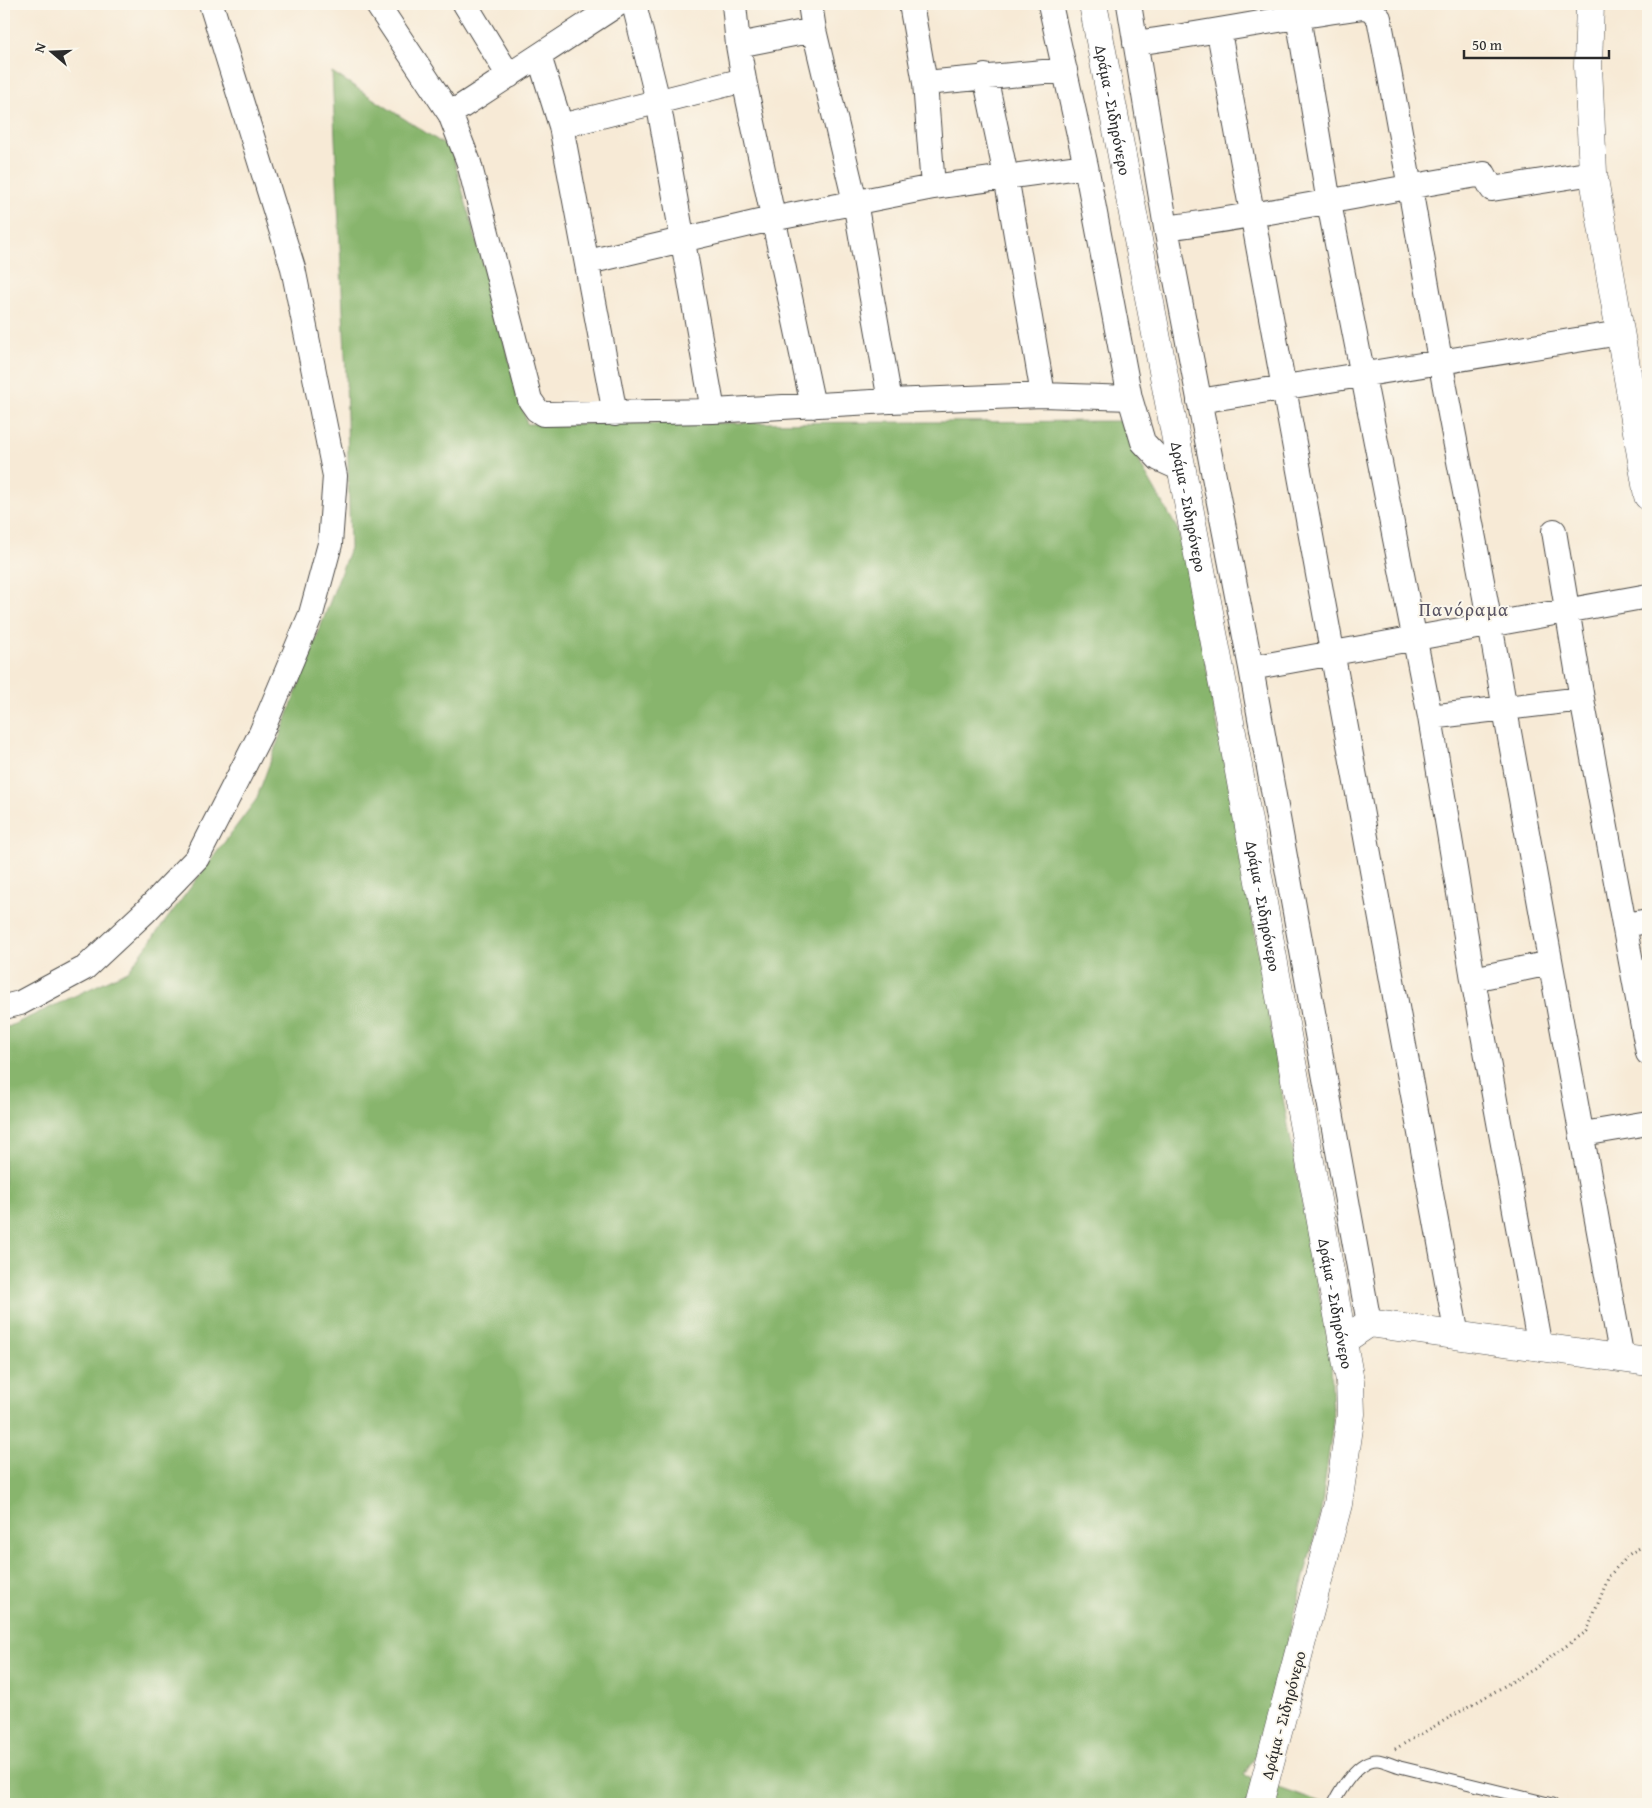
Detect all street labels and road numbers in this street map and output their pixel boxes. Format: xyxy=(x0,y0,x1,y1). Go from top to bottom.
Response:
street label: Δράμα - Σιδηρόνερο xyxy=(1089,43,1137,177)
street label: Δράμα - Σιδηρόνερο xyxy=(1165,440,1213,574)
street label: Δράμα - Σιδηρόνερο xyxy=(1240,839,1287,973)
street label: Δράμα - Σιδηρόνερο xyxy=(1312,1236,1360,1371)
street label: Δράμα - Σιδηρόνερο xyxy=(1254,1648,1312,1782)

